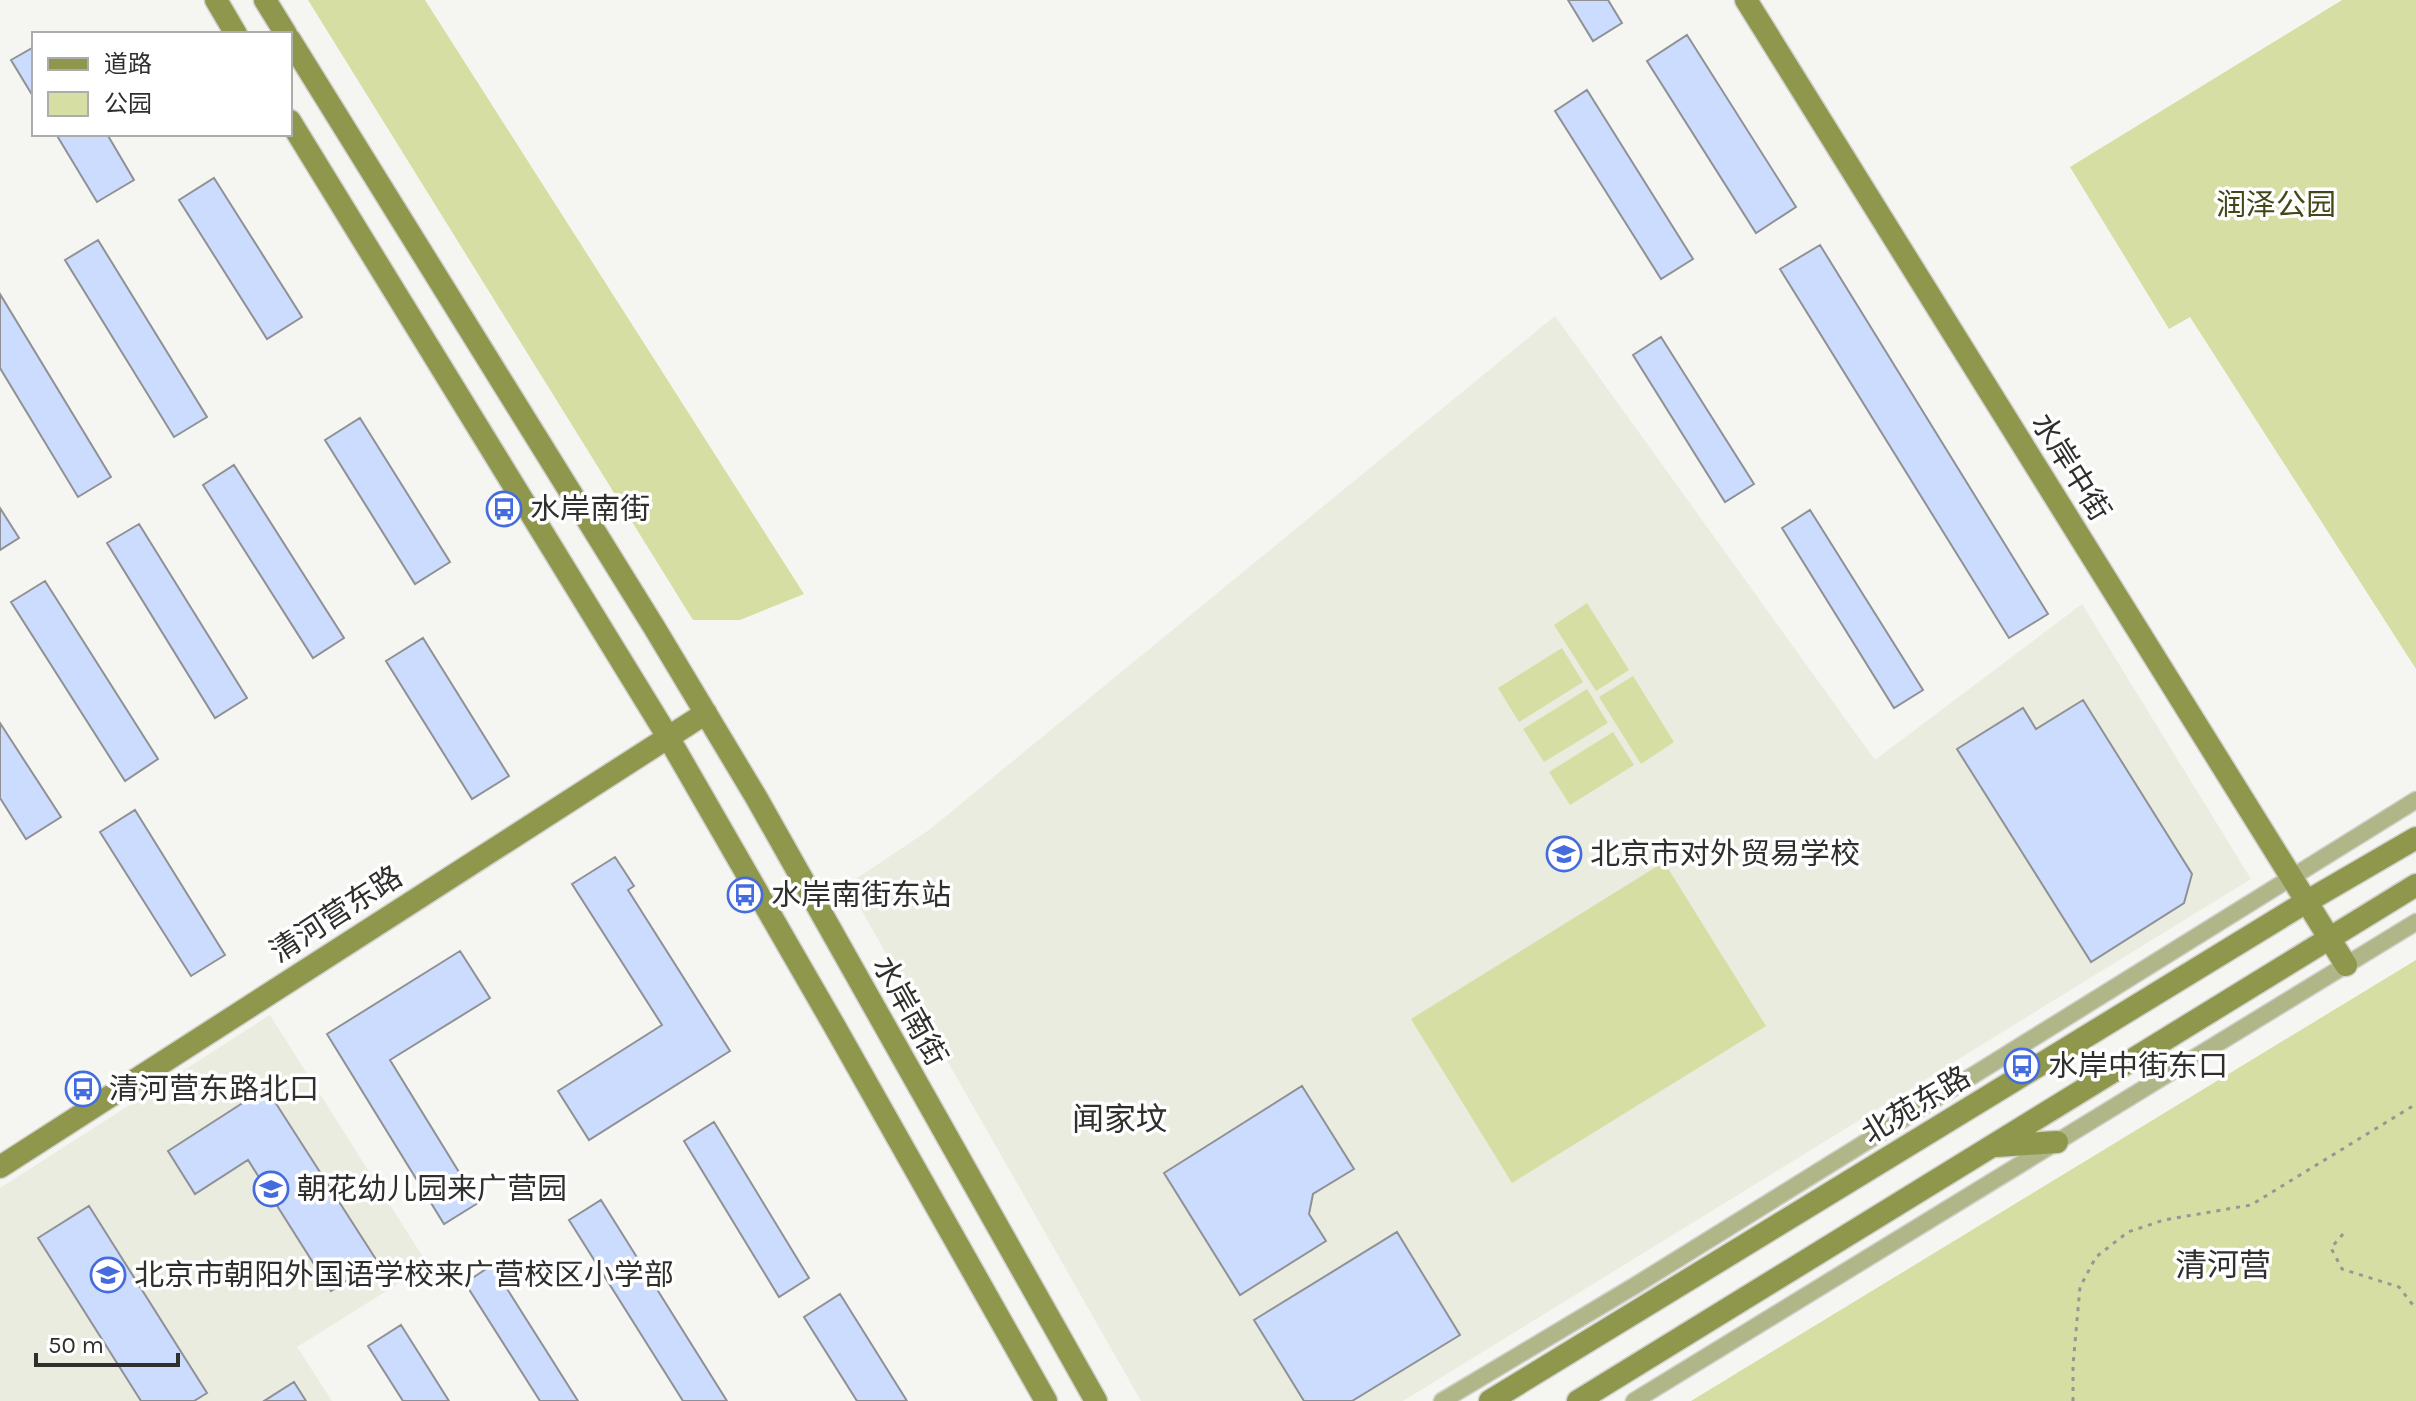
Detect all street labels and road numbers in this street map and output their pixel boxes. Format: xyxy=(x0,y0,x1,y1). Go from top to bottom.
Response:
street label: 水岸中街 xyxy=(2024,407,2118,527)
street label: 清河营东路 xyxy=(263,858,409,970)
street label: 水岸南街 xyxy=(865,950,955,1072)
street label: 北苑东路 xyxy=(1855,1059,1977,1151)

